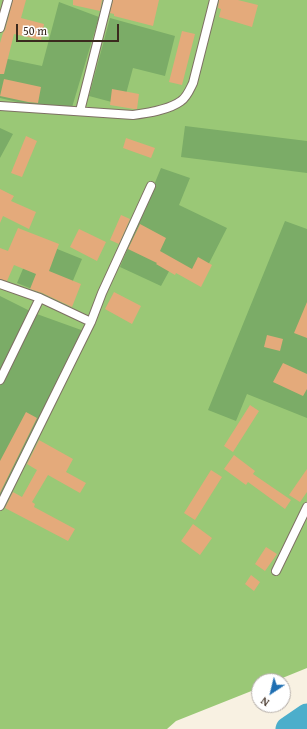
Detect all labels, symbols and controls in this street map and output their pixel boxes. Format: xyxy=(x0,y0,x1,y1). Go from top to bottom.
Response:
scale bar xyxy=(18,16,121,42)
text: 50 m xyxy=(23,22,47,39)
north arrow xyxy=(251,673,291,713)
text: N xyxy=(257,693,272,711)

